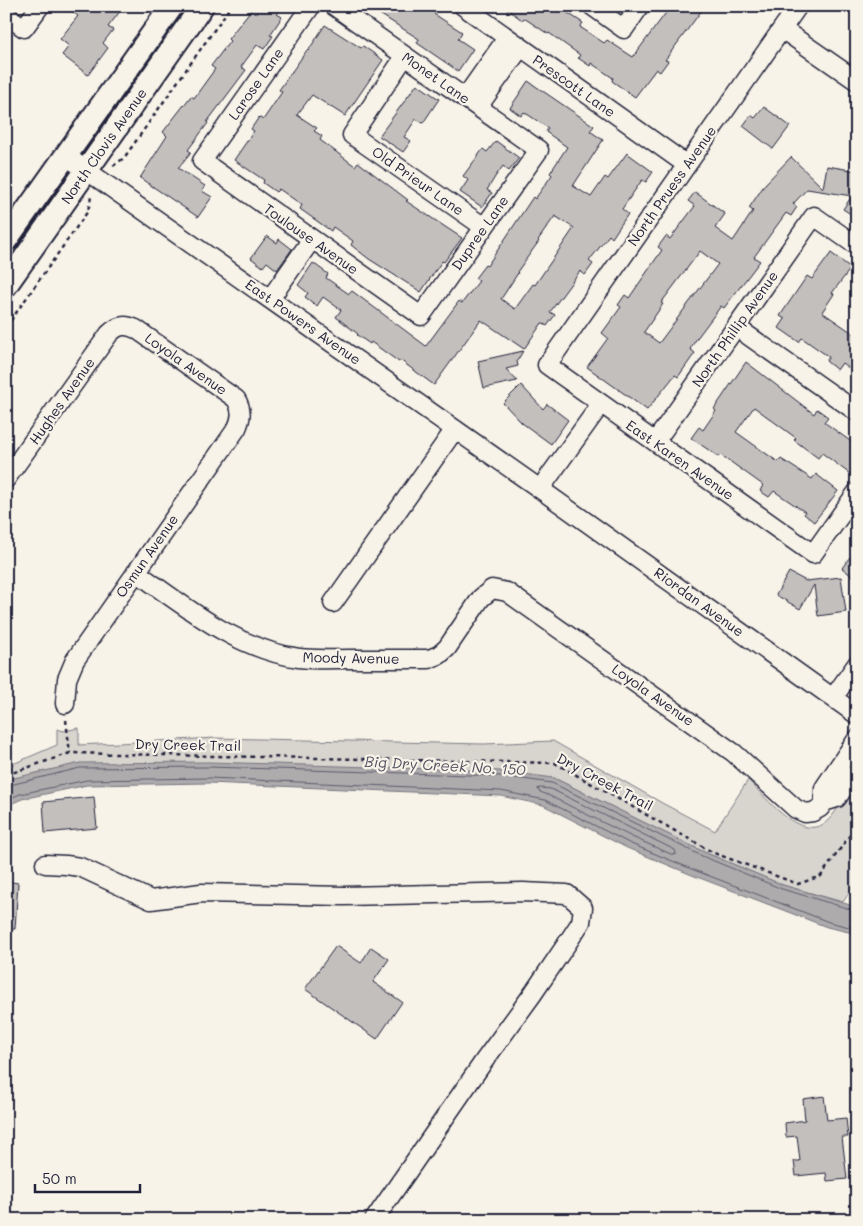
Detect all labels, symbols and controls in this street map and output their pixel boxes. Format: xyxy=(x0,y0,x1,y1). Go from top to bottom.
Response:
street label: Larose Lane xyxy=(224,44,287,124)
street label: Monet Lane xyxy=(398,47,474,108)
street label: Prescott Lane xyxy=(529,50,619,121)
street label: North Clovis Avenue xyxy=(56,84,151,207)
street label: North Pruess Avenue xyxy=(623,122,720,250)
street label: Old Prieur Lane xyxy=(369,142,468,219)
street label: Dupree Lane xyxy=(447,192,512,274)
street label: Toulouse Avenue xyxy=(260,199,362,278)
street label: North Phillip Avenue xyxy=(687,267,782,391)
street label: East Powers Avenue xyxy=(242,274,365,369)
street label: Loyola Avenue xyxy=(141,328,231,399)
street label: Hughes Avenue xyxy=(25,353,99,448)
street label: East Karen Avenue xyxy=(623,415,738,504)
street label: Osmun Avenue xyxy=(111,510,182,601)
street label: Riordan Avenue xyxy=(650,563,748,641)
street label: Moody Avenue xyxy=(302,647,400,668)
street label: Loyola Avenue xyxy=(608,659,698,730)
street label: Dry Creek Trail xyxy=(135,734,241,755)
street label: Dry Creek Trail xyxy=(554,748,657,815)
water label: Big Dry Creek No. 150 xyxy=(364,751,527,779)
scale bar xyxy=(35,1161,140,1193)
text: 50 m xyxy=(42,1168,77,1188)

